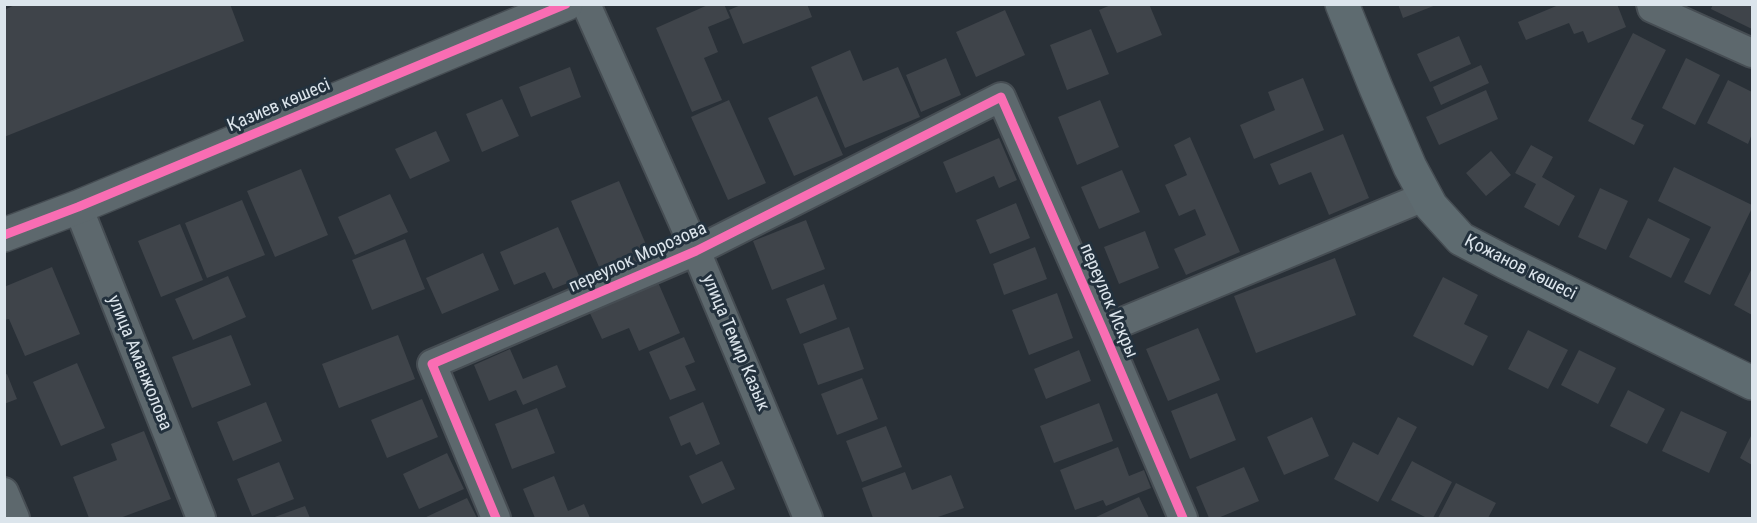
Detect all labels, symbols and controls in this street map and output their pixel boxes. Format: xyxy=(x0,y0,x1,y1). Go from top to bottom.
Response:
street label: Қазиев көшесі xyxy=(224,75,334,137)
street label: переулок Морозова xyxy=(566,218,710,298)
street label: Қожанов көшесі xyxy=(1460,231,1580,305)
street label: переулок Искры xyxy=(1074,241,1142,361)
street label: улица Темир Казык xyxy=(697,272,773,414)
street label: улица Аманжолова xyxy=(102,292,176,434)

